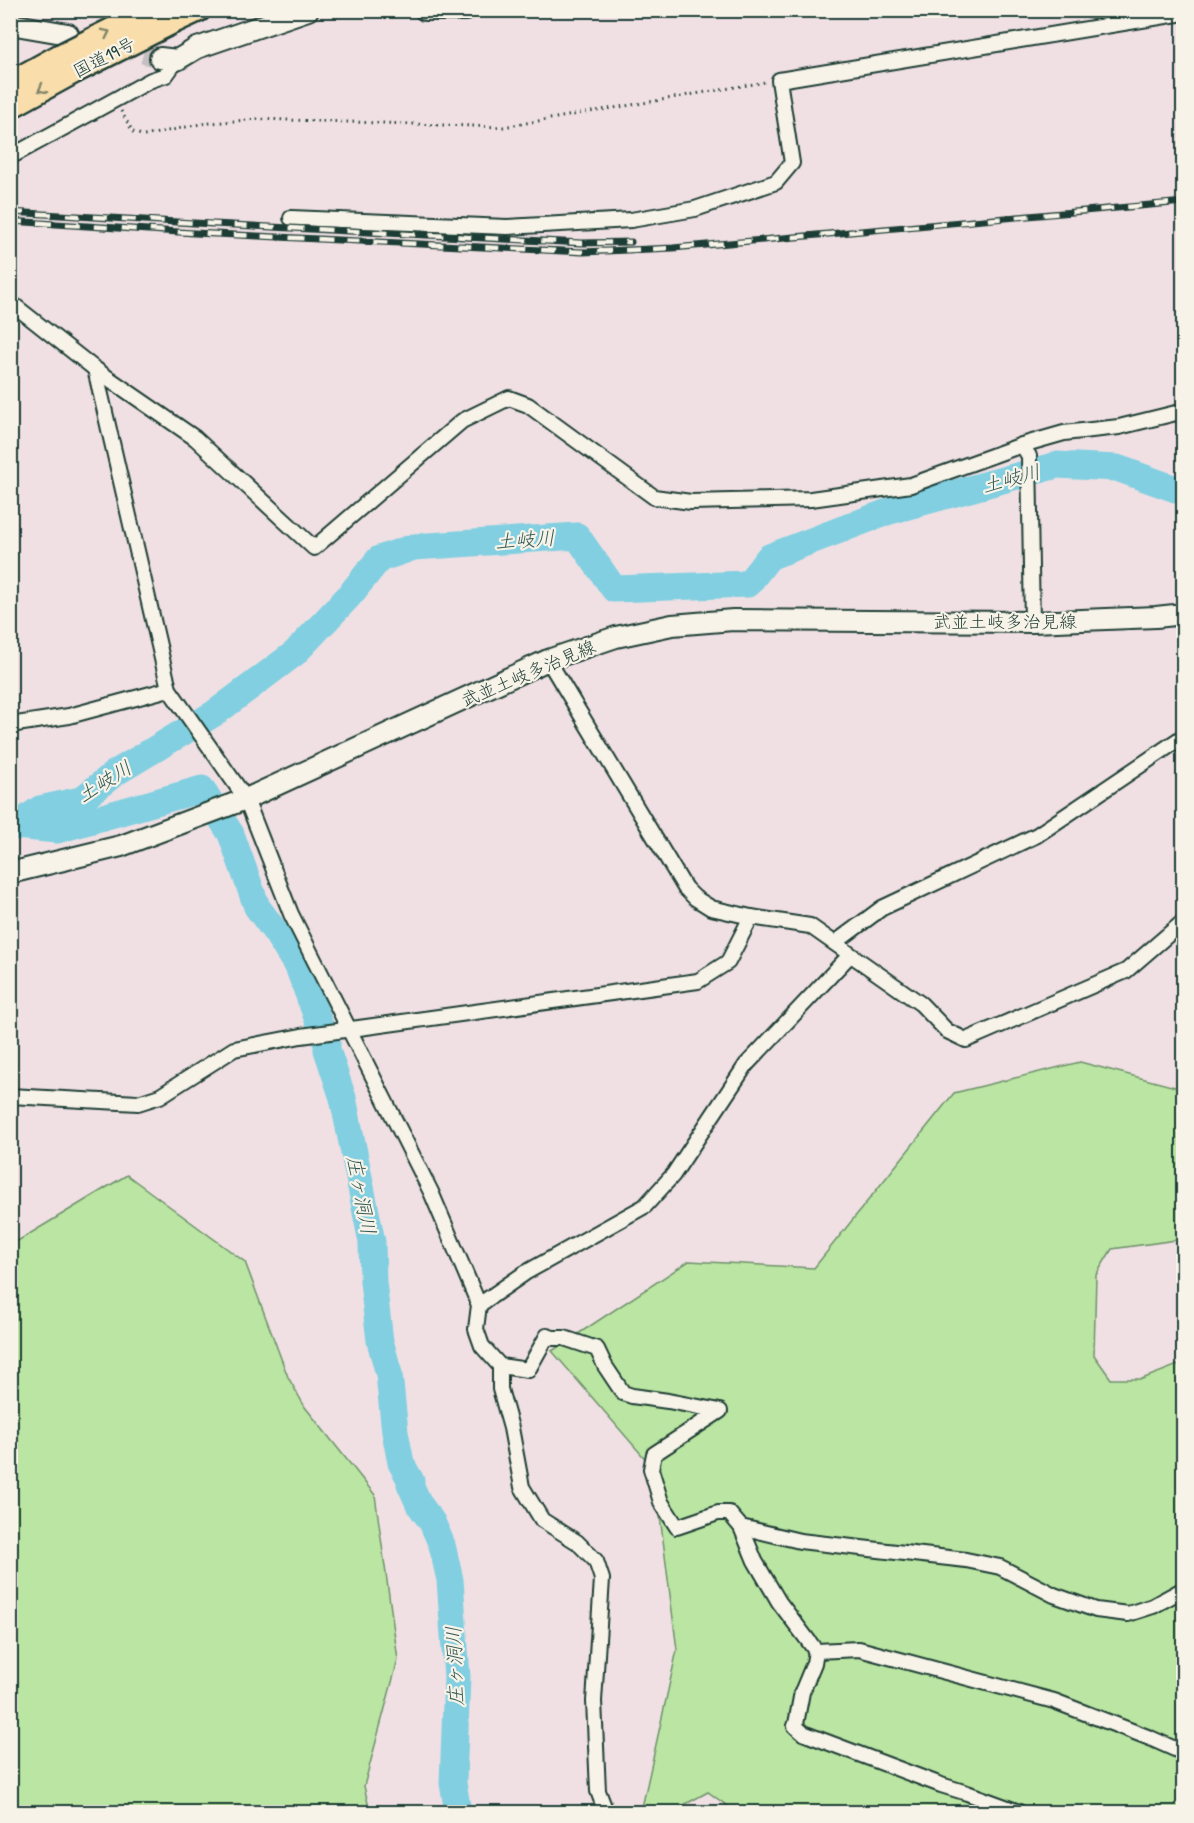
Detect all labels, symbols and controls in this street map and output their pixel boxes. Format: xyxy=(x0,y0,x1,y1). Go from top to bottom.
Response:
one-way arrow xyxy=(99,28,110,40)
street label: 国道19号 xyxy=(68,31,140,83)
one-way arrow xyxy=(38,82,48,93)
water label: 土岐川 xyxy=(979,457,1043,499)
water label: 土岐川 xyxy=(494,523,556,555)
street label: 武並土岐多治見線 xyxy=(933,609,1077,634)
street label: 武並土岐多治見線 xyxy=(457,633,599,713)
water label: 土岐川 xyxy=(71,754,137,808)
water label: 庄ヶ洞川 xyxy=(341,1153,383,1237)
water label: 庄ヶ洞川 xyxy=(439,1626,469,1706)

